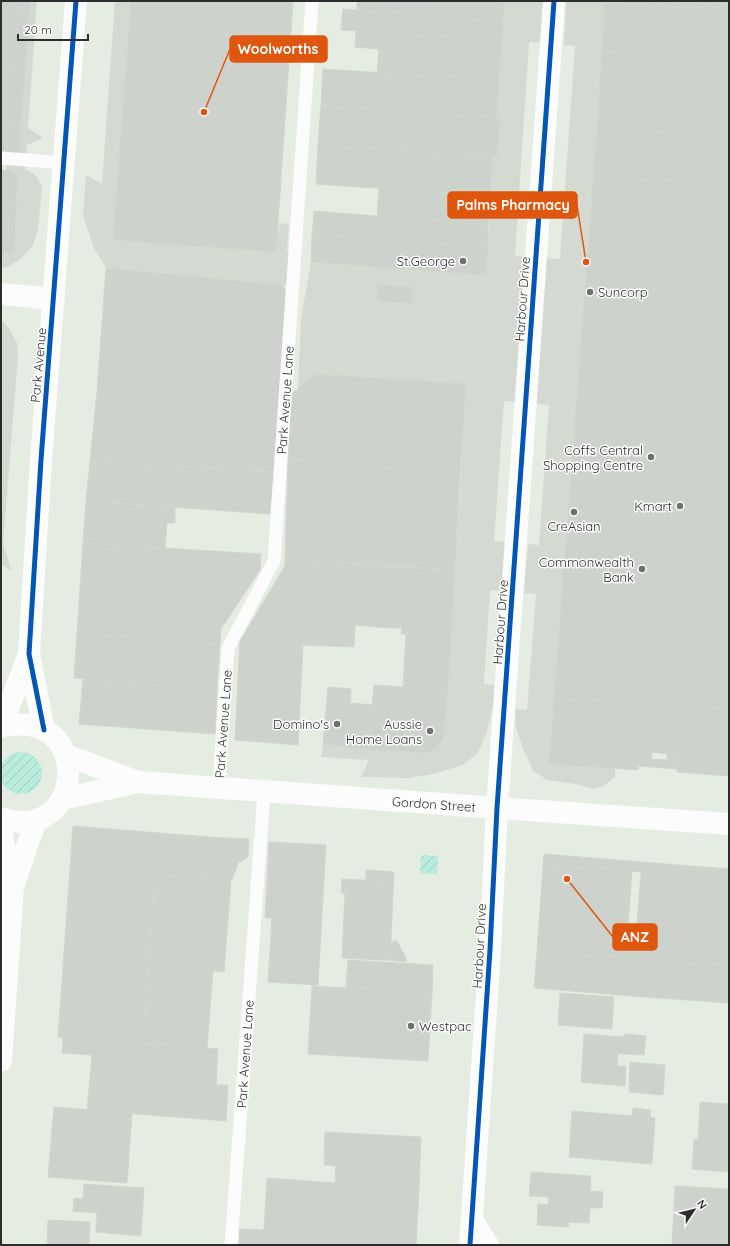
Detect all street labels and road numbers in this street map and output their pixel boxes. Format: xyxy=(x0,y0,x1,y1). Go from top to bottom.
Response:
street label: Harbour Drive xyxy=(511,256,533,342)
street label: Park Avenue xyxy=(27,327,49,403)
street label: Park Avenue Lane xyxy=(273,345,297,455)
street label: Harbour Drive xyxy=(489,579,511,665)
street label: Park Avenue Lane xyxy=(211,669,235,779)
street label: Gordon Street xyxy=(392,793,476,815)
street label: Harbour Drive xyxy=(469,903,489,989)
street label: Park Avenue Lane xyxy=(233,999,257,1109)

